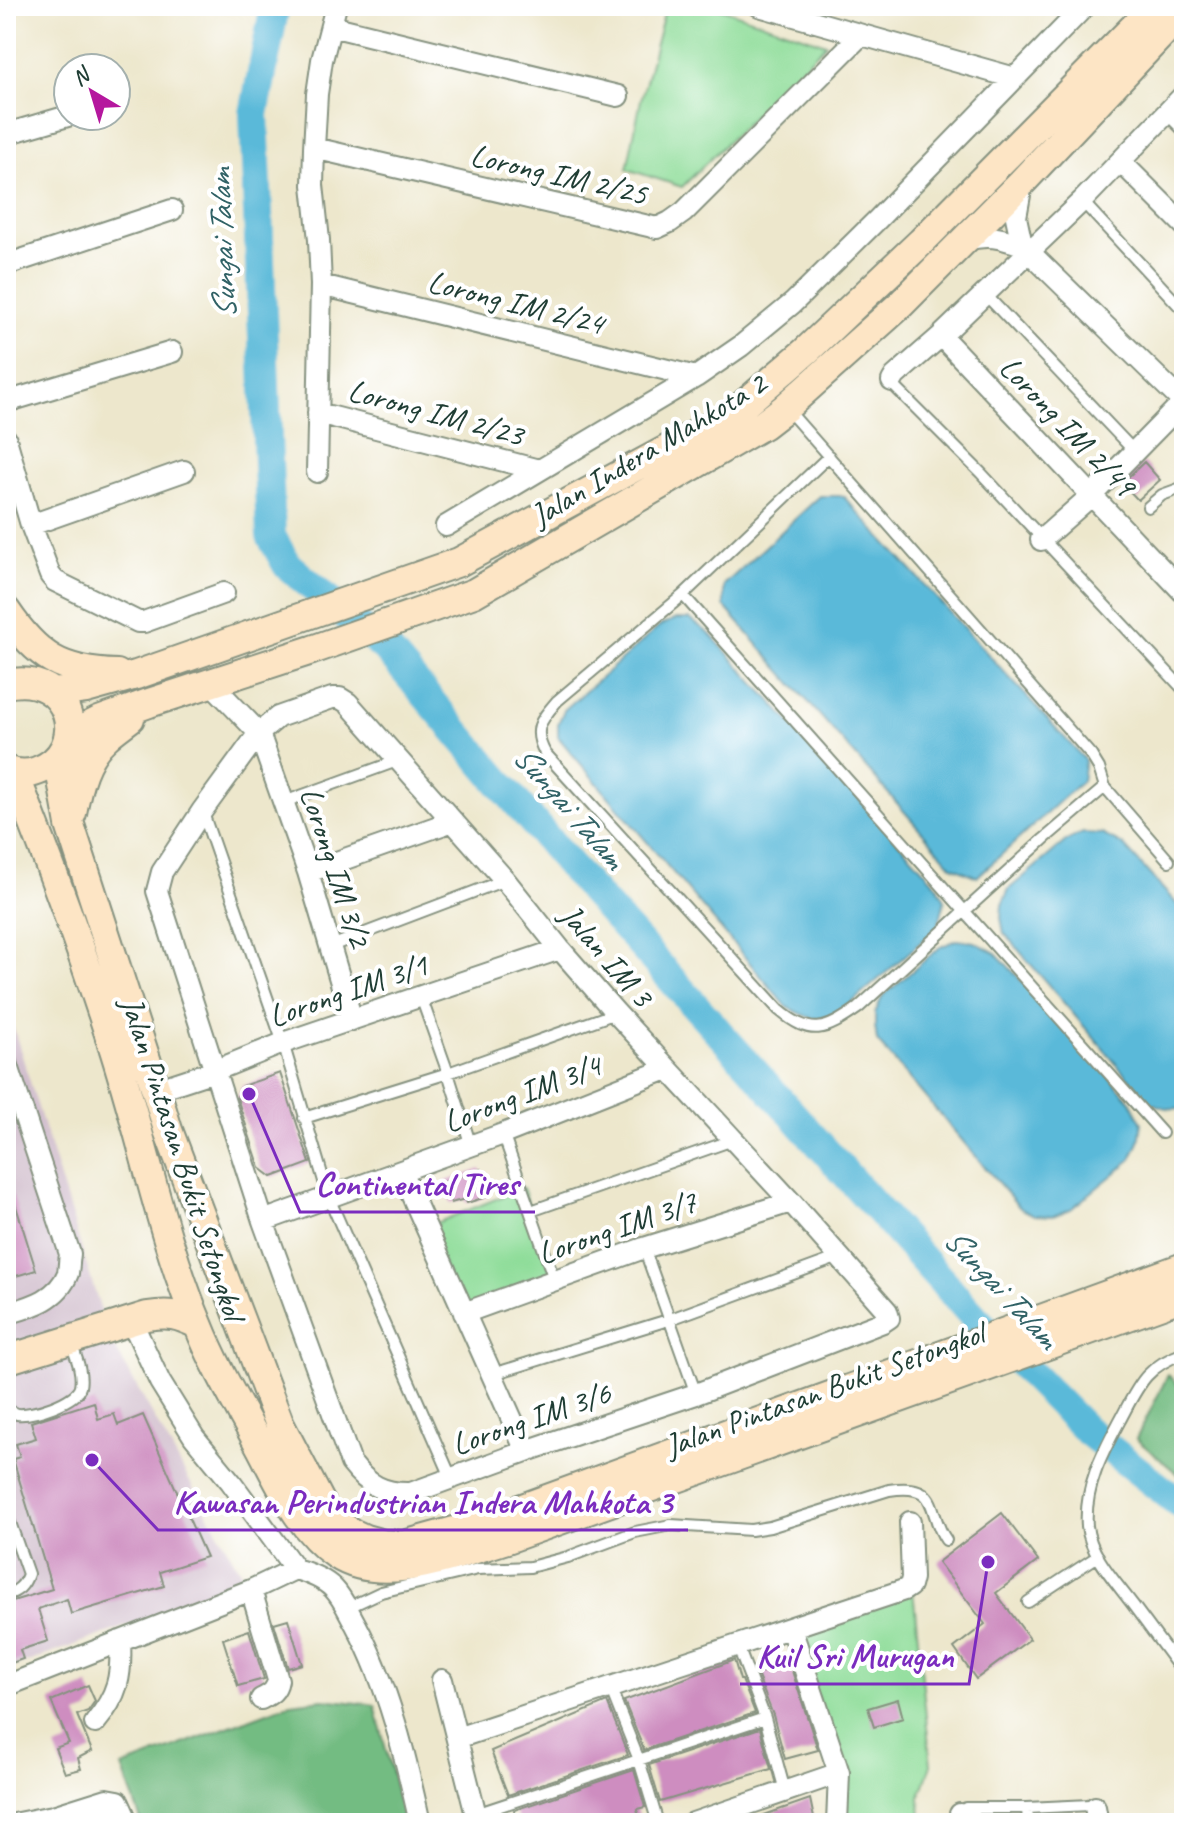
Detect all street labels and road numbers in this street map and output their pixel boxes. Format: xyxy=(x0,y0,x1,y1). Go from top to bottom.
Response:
street label: Lorong IM 2/25 xyxy=(467,134,653,215)
street label: Lorong IM 2/24 xyxy=(424,261,611,345)
street label: Lorong IM 2/49 xyxy=(991,348,1147,507)
street label: Jalan Indera Mahkota 2 xyxy=(521,362,776,537)
street label: Lorong IM 2/23 xyxy=(344,369,530,456)
street label: Lorong IM 3/2 xyxy=(291,782,381,954)
street label: Jalan IM 3 xyxy=(550,894,664,1017)
street label: Lorong IM 3/1 xyxy=(263,944,434,1037)
street label: Jalan Pintasan Bukit Setongkol xyxy=(110,990,256,1330)
street label: Lorong IM 3/4 xyxy=(438,1043,610,1142)
street label: Lorong IM 3/7 xyxy=(532,1181,703,1274)
street label: Jalan Pintasan Bukit Setongkol xyxy=(657,1311,995,1467)
street label: Lorong IM 3/6 xyxy=(446,1372,617,1465)

